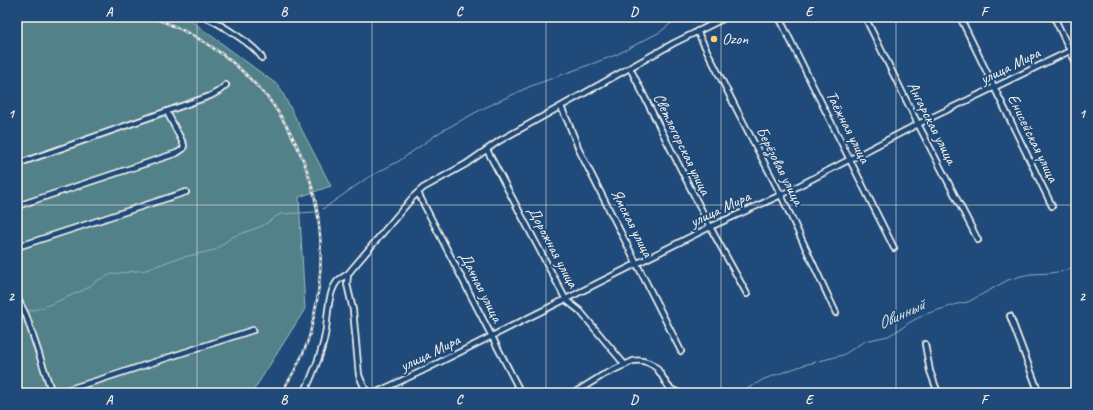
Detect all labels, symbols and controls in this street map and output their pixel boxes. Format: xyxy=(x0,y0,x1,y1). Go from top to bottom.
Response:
text: A xyxy=(106,4,114,20)
text: B xyxy=(281,4,289,20)
text: C xyxy=(456,4,464,20)
text: D xyxy=(630,4,639,20)
text: E xyxy=(806,4,815,20)
text: F xyxy=(981,4,990,20)
place label: Ozon xyxy=(722,29,749,49)
marker: Ozon xyxy=(709,34,719,44)
street label: улица Мира xyxy=(976,42,1045,90)
street label: Ангарская улица xyxy=(903,78,962,169)
street label: Таёжная улица xyxy=(821,87,875,168)
street label: Светлогорская улица xyxy=(649,90,716,200)
street label: Енисейская улица xyxy=(1003,91,1064,187)
text: 1 xyxy=(8,106,16,122)
text: 1 xyxy=(1079,106,1087,122)
street label: Берёзовая улица xyxy=(752,123,809,210)
street label: Ямская улица xyxy=(606,185,658,262)
street label: улица Мира xyxy=(686,186,755,232)
street label: Дорожная улица xyxy=(523,203,583,292)
street label: Дачная улица xyxy=(455,248,508,327)
text: 2 xyxy=(8,289,15,305)
text: 2 xyxy=(1079,289,1086,305)
water label: Овинный xyxy=(874,292,931,334)
street label: улица Мира xyxy=(396,329,465,377)
text: A xyxy=(106,392,114,408)
text: B xyxy=(281,392,289,408)
text: C xyxy=(456,392,464,408)
text: D xyxy=(630,392,639,408)
text: E xyxy=(806,392,815,408)
text: F xyxy=(981,392,990,408)

